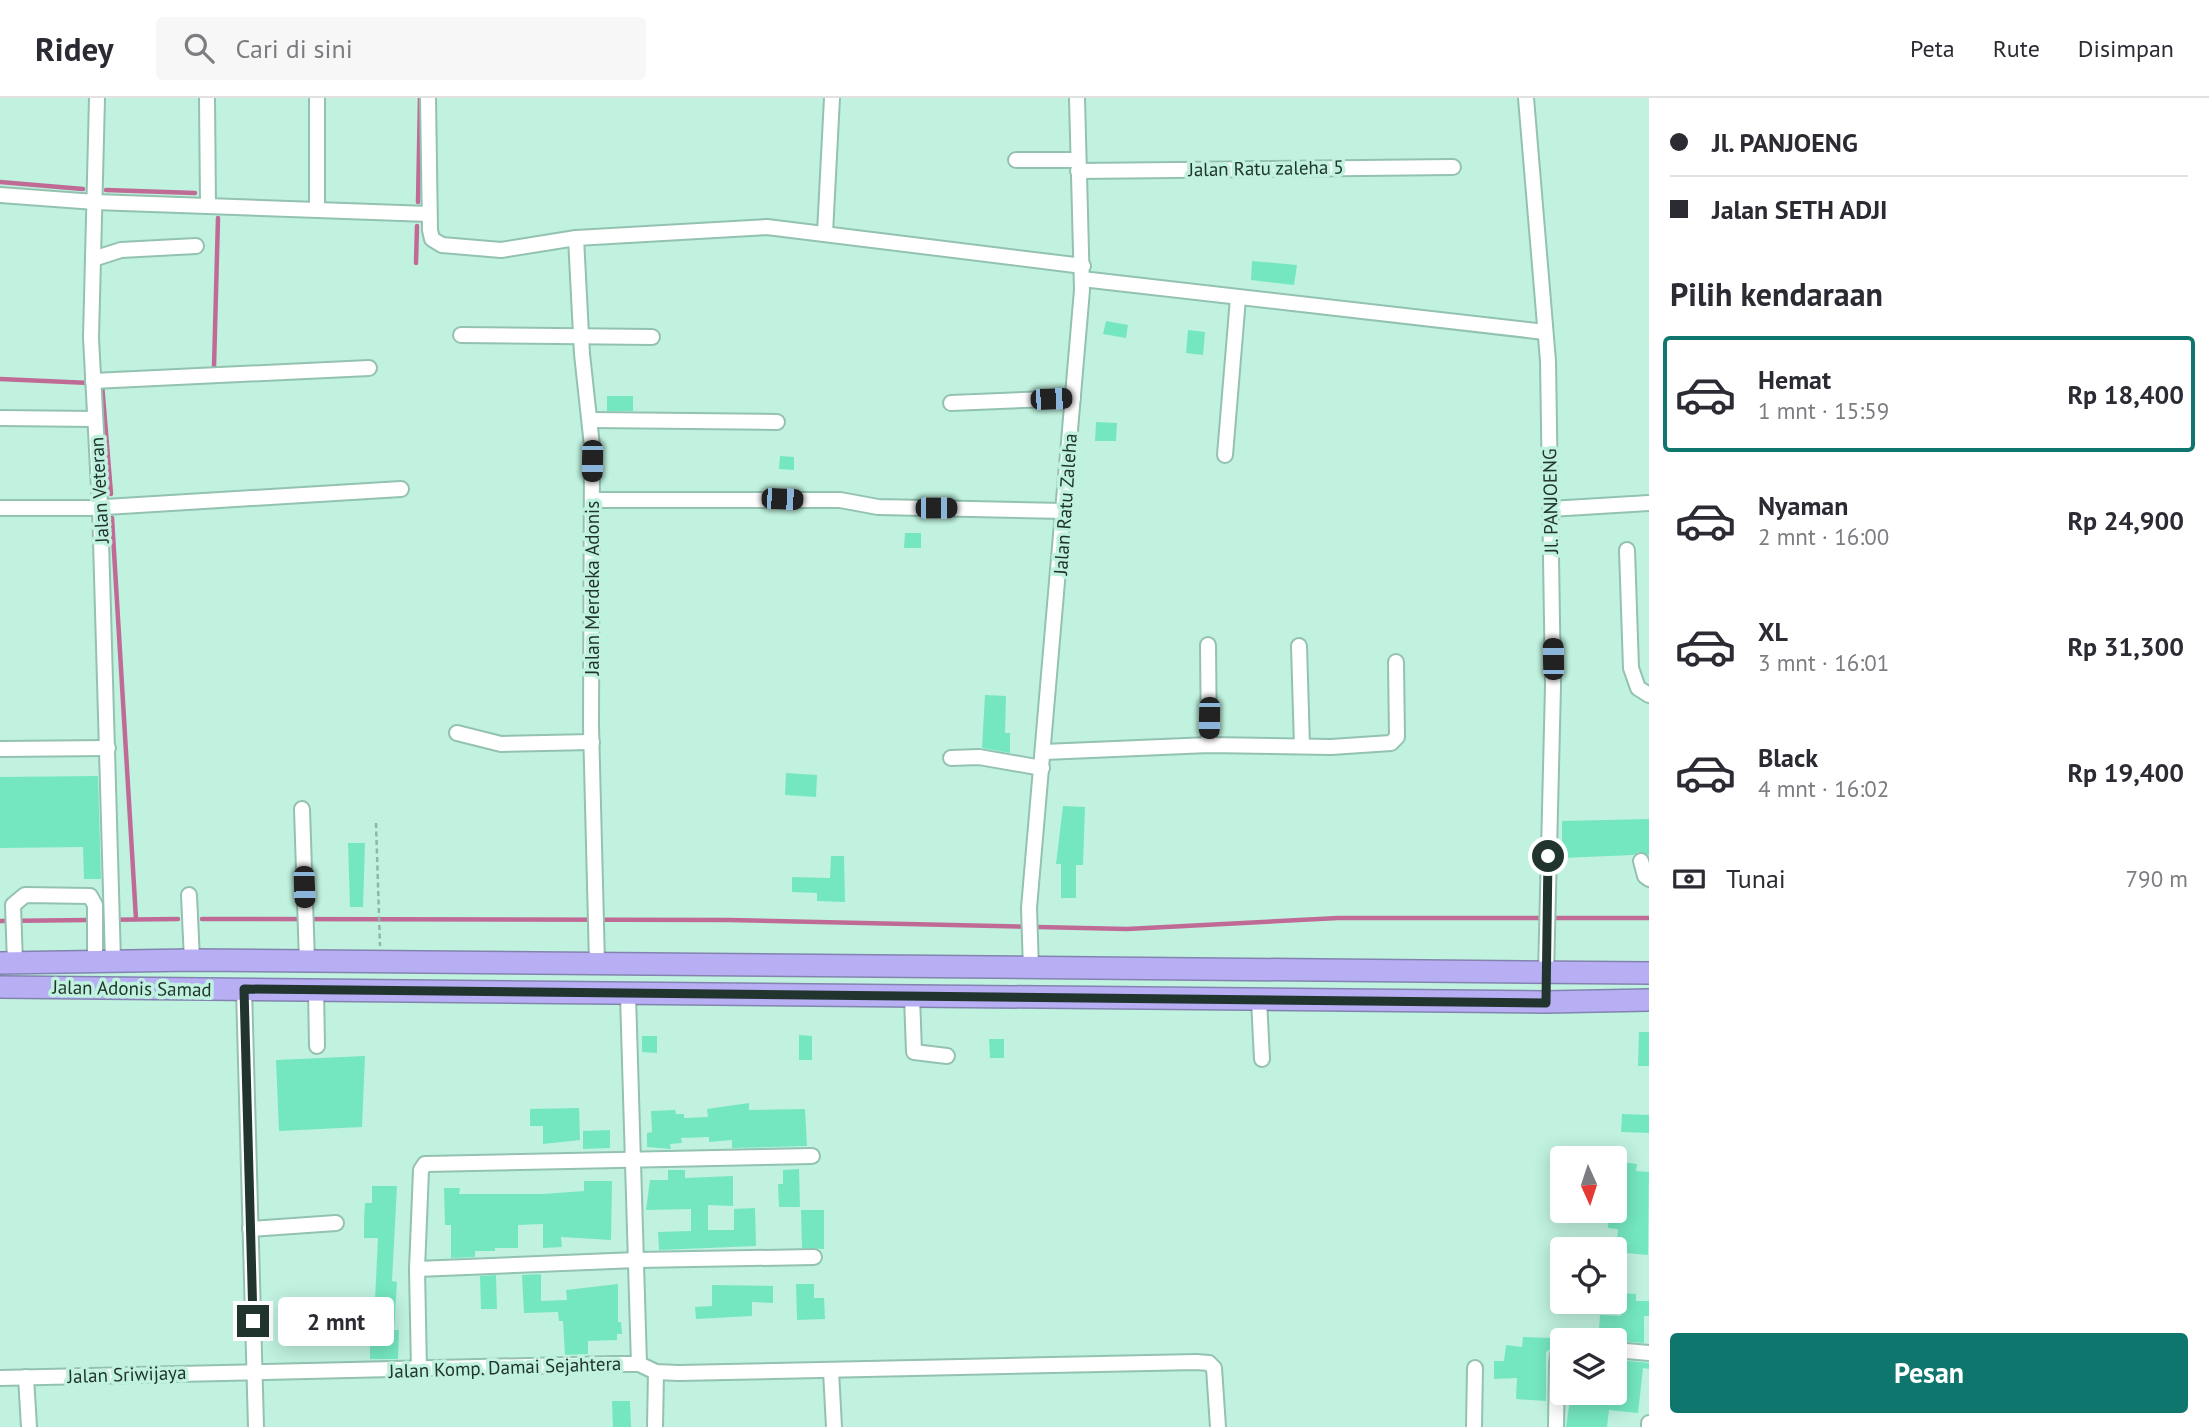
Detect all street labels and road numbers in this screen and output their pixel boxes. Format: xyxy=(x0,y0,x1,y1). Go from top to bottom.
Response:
street label: Jalan Ratu zaleha 5 xyxy=(1187,155,1344,181)
street label: Jalan Ratu Zaleha xyxy=(1048,433,1082,576)
street label: Jalan Veteran xyxy=(84,436,114,545)
street label: Jl. PANJOENG xyxy=(1537,448,1563,555)
street label: Jalan Merdeka Adonis xyxy=(580,501,604,676)
street label: Jalan Adonis Samad xyxy=(51,975,212,1001)
street label: Jalan Komp. Damai Sejahtera xyxy=(387,1351,622,1383)
street label: Jalan Sriwijaya xyxy=(66,1360,187,1388)

